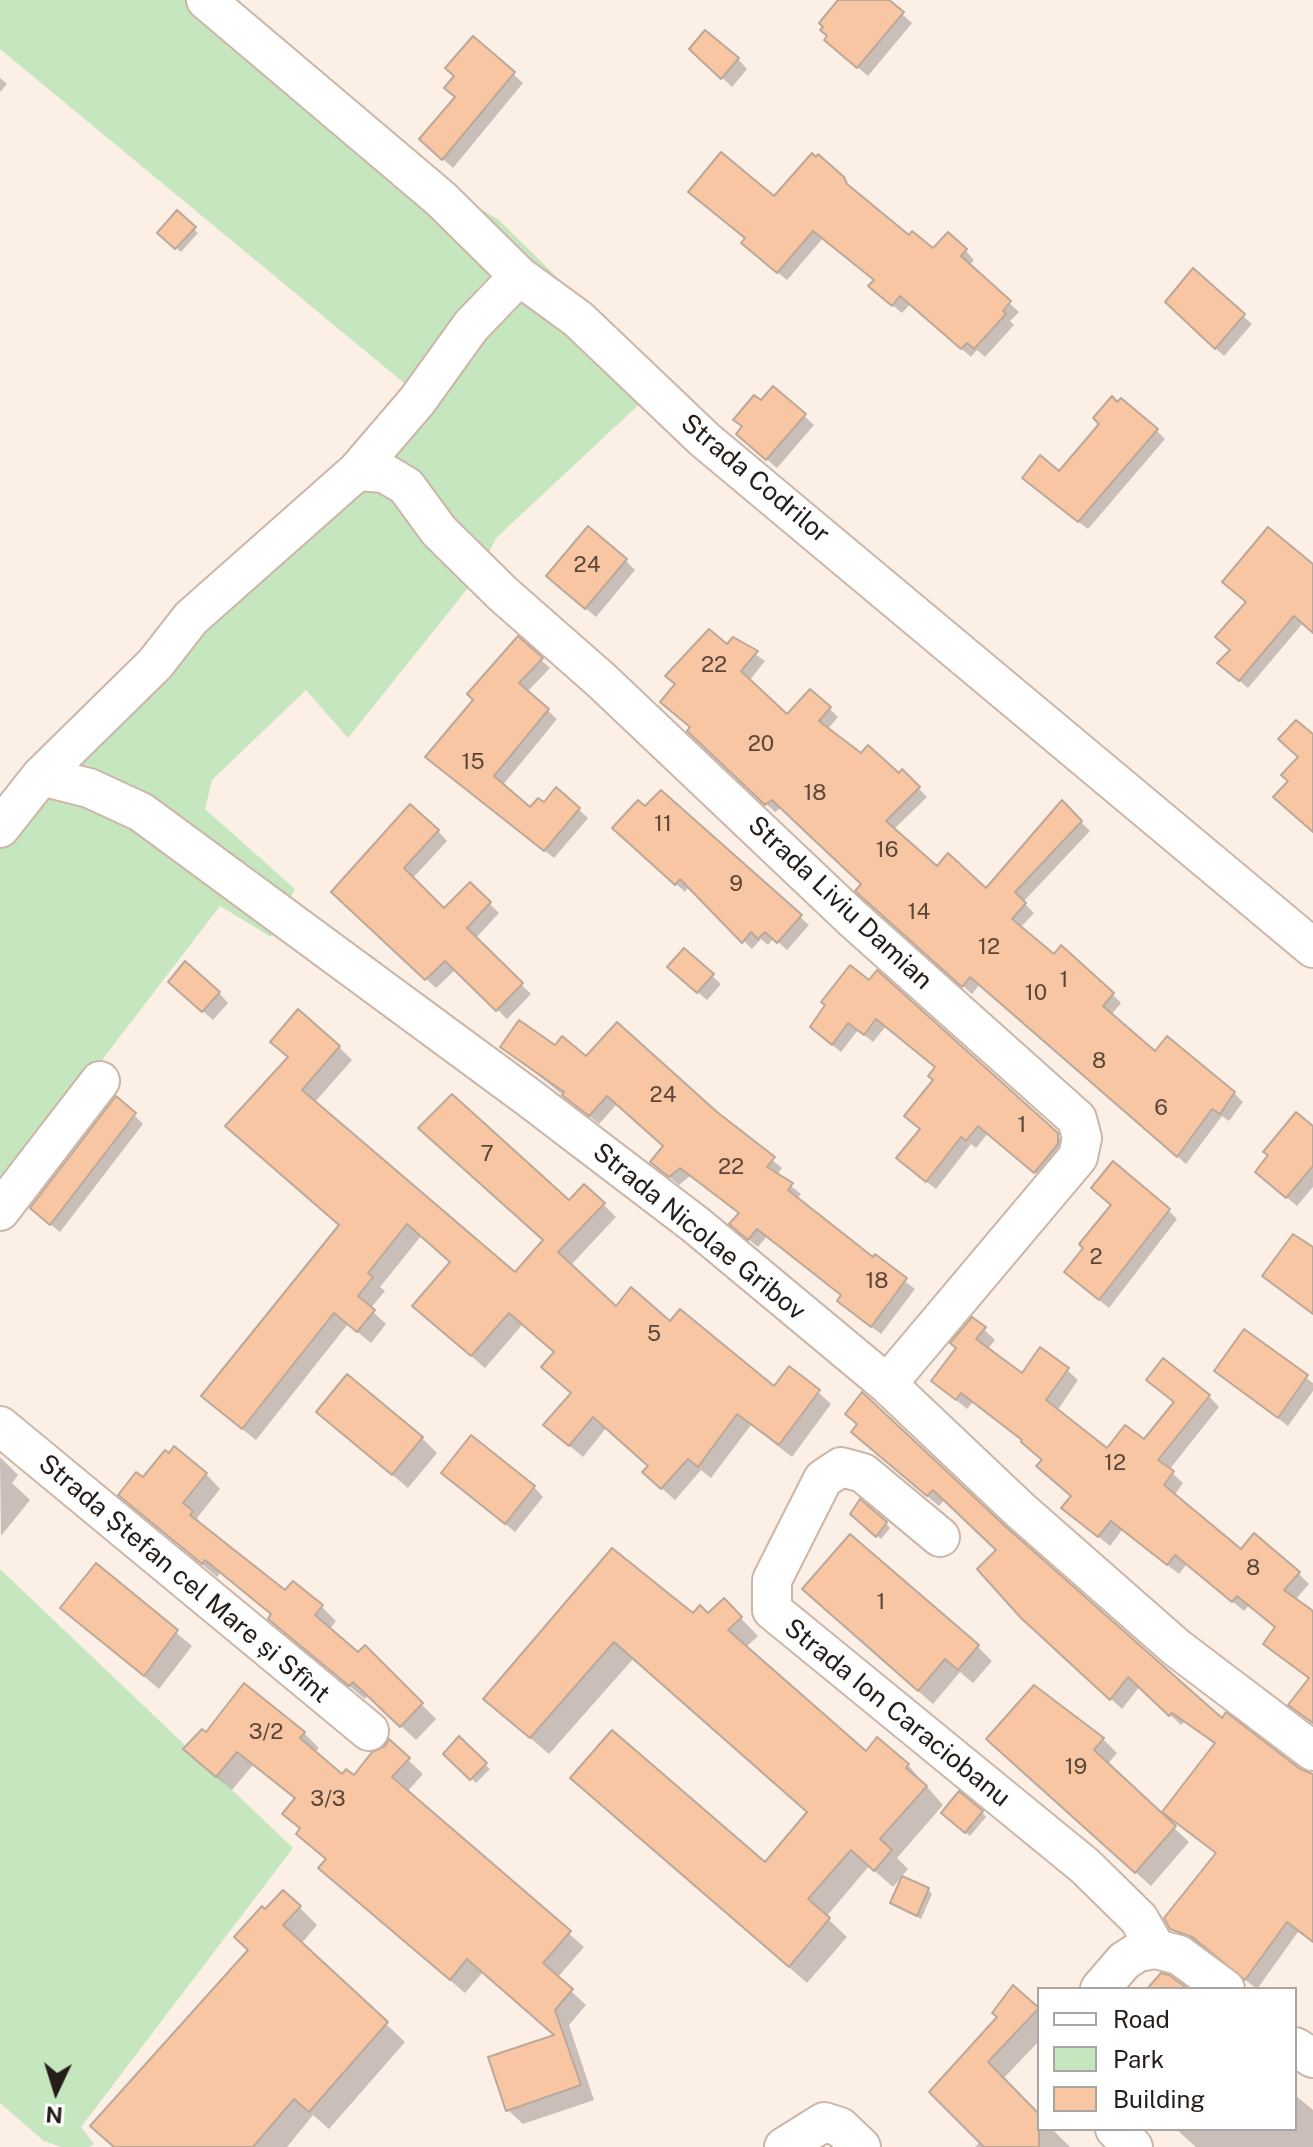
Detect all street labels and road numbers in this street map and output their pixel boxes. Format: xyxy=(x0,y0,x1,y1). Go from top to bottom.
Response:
street label: Strada Codrilor xyxy=(674,408,836,550)
street label: Strada Liviu Damian xyxy=(741,810,939,996)
street label: Strada Nicolae Gribov xyxy=(587,1137,811,1327)
street label: Strada Ștefan cel Mare și Sfînt xyxy=(32,1448,336,1710)
street label: Strada Ion Caraciobanu xyxy=(778,1612,1016,1814)

